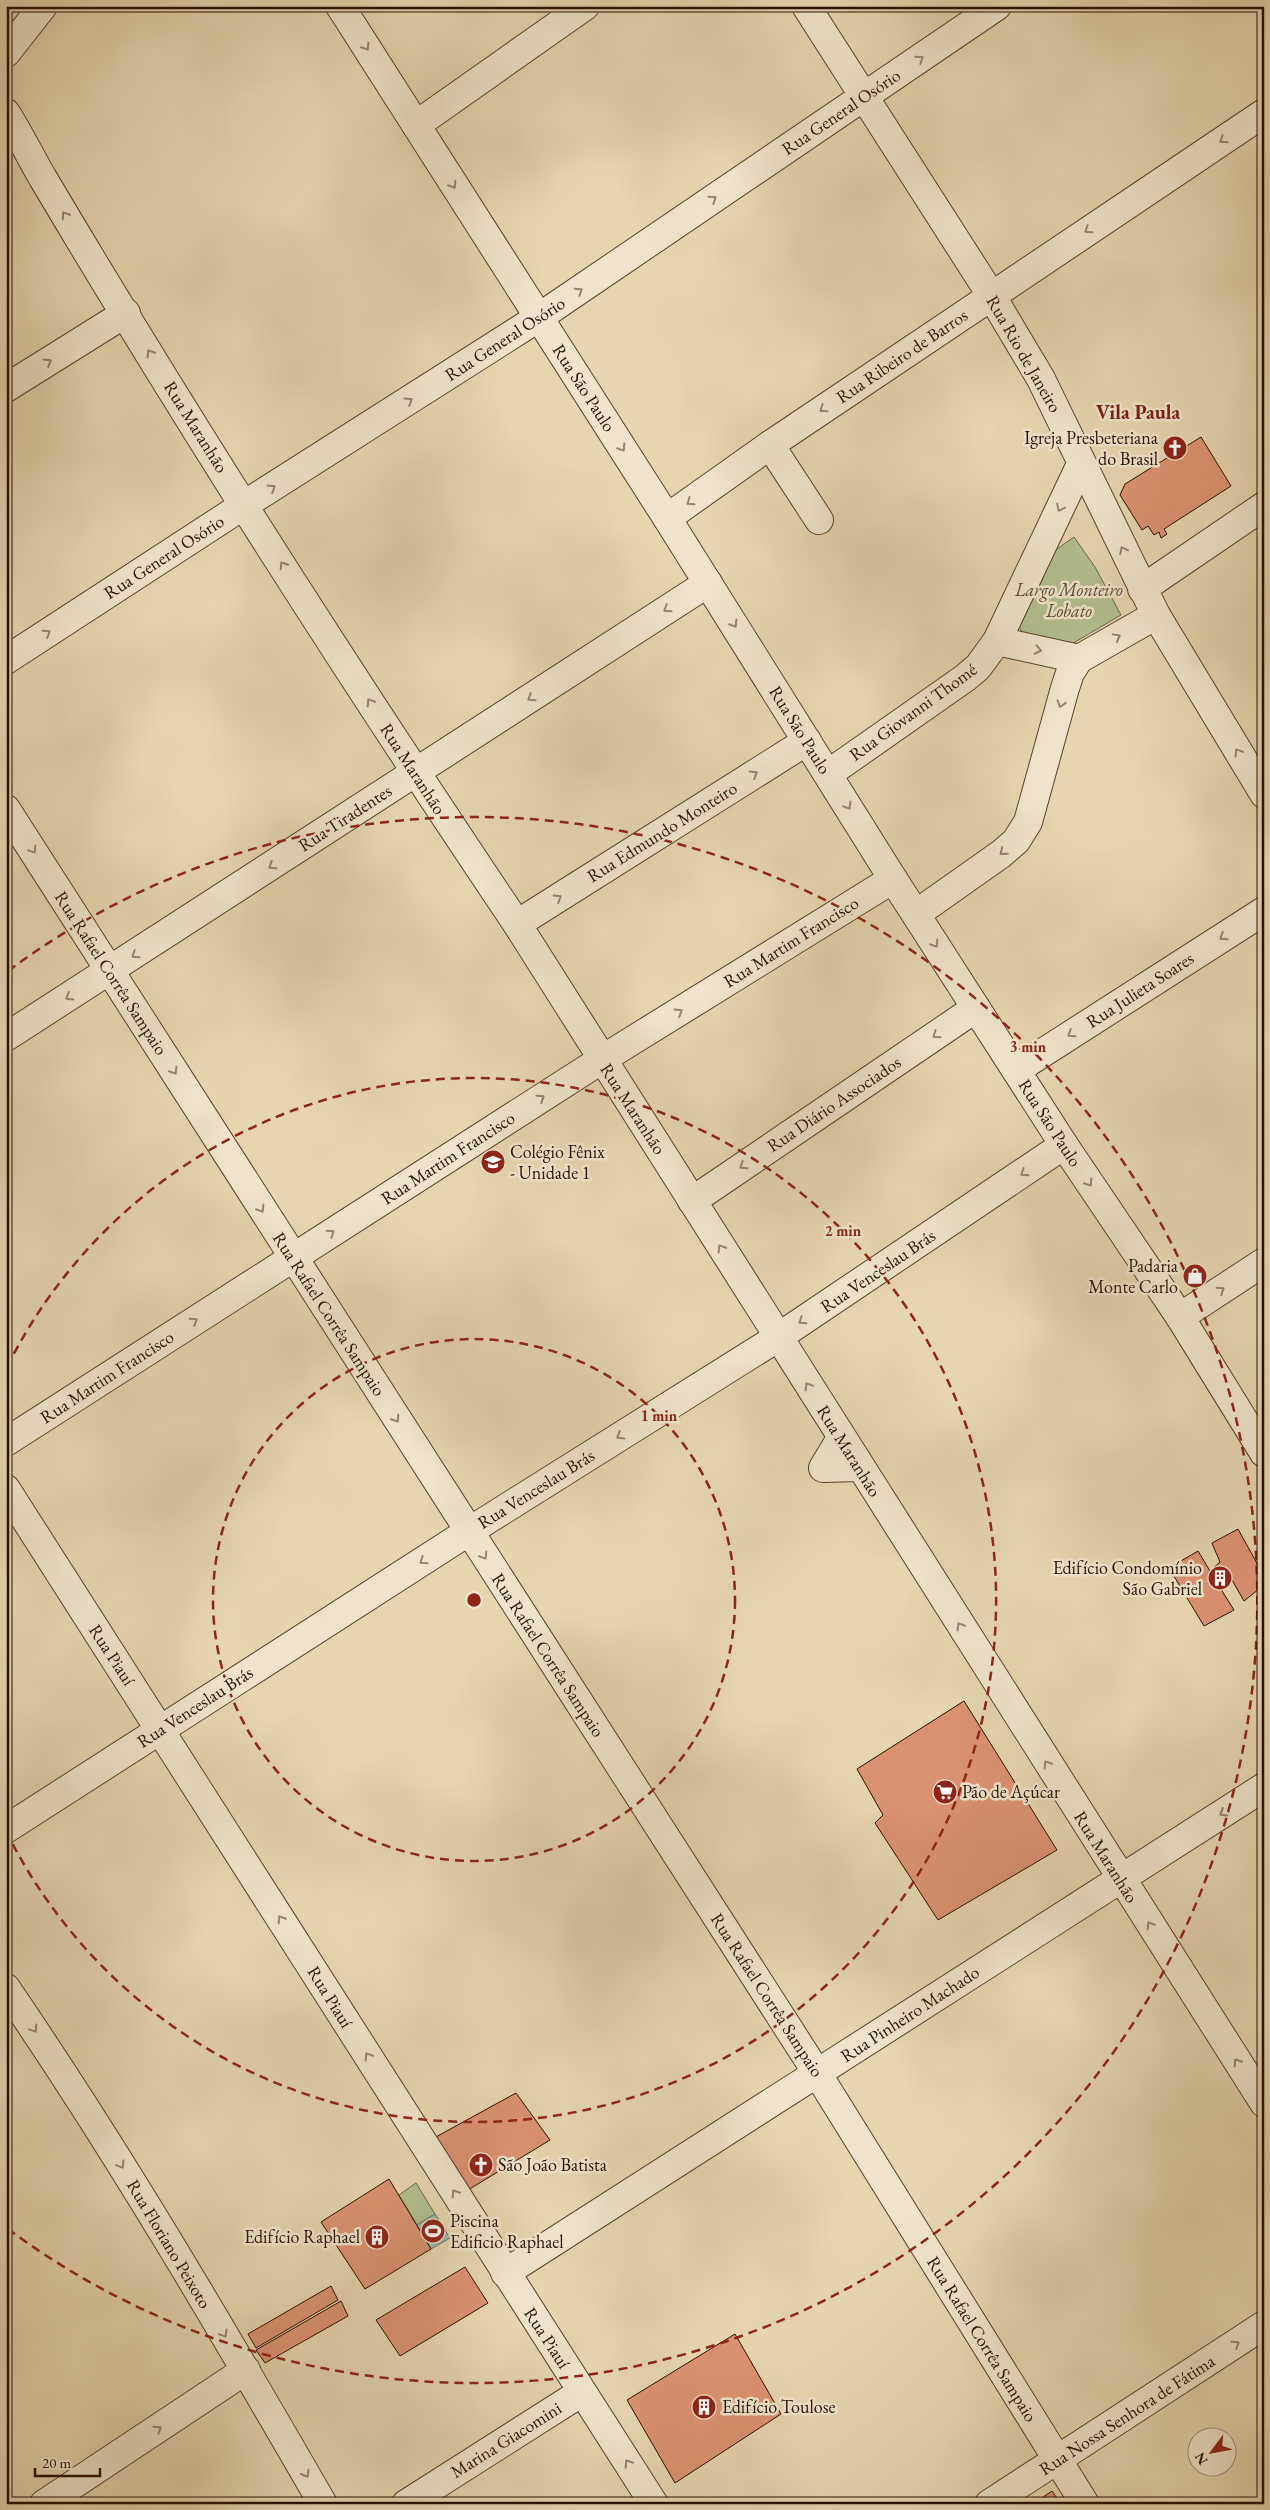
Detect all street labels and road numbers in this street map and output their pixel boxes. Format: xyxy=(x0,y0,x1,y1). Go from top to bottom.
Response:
street label: Rua General Osório xyxy=(777,63,905,160)
street label: Rua General Osório xyxy=(440,291,569,386)
street label: Rua Rio de Janeiro xyxy=(982,291,1067,417)
street label: Rua Ribeiro de Barros xyxy=(832,303,972,408)
street label: Rua São Paulo xyxy=(548,339,621,436)
street label: Rua Maranhão xyxy=(159,376,234,477)
street label: Rua General Osório xyxy=(99,509,228,604)
street label: Rua Giovanni Thomé xyxy=(844,658,981,766)
street label: Rua São Paulo xyxy=(764,681,837,778)
street label: Rua Maranhão xyxy=(375,719,451,819)
street label: Rua Edmundo Monteiro xyxy=(582,776,741,887)
street label: Rua Tiradentes xyxy=(294,779,396,856)
street label: Rua Rafael Corrêa Sampaio xyxy=(50,886,173,1059)
street label: Rua Martim Francisco xyxy=(719,891,863,992)
street label: Rua Julieta Soares xyxy=(1082,946,1198,1033)
street label: Rua Diário Associados xyxy=(762,1050,905,1157)
street label: Rua Maranhão xyxy=(595,1059,671,1159)
street label: Rua São Paulo xyxy=(1014,1074,1087,1171)
street label: Rua Martim Francisco xyxy=(376,1106,519,1209)
street label: Rua Venceslau Brás xyxy=(816,1224,940,1318)
street label: Rua Rafael Corrêa Sampaio xyxy=(268,1227,391,1400)
street label: Rua Martim Francisco xyxy=(35,1325,178,1428)
street label: Rua Maranhão xyxy=(812,1400,887,1501)
street label: Rua Venceslau Brás xyxy=(473,1443,599,1534)
street label: Rua Rafael Corrêa Sampaio xyxy=(487,1568,610,1741)
street label: Rua Piauí xyxy=(84,1620,141,1690)
street label: Rua Venceslau Brás xyxy=(132,1660,257,1753)
street label: Rua Maranhão xyxy=(1069,1806,1144,1907)
street label: Rua Rafael Corrêa Sampaio xyxy=(706,1908,829,2081)
street label: Rua Pinheiro Machado xyxy=(836,1960,984,2067)
street label: Rua Piauí xyxy=(303,1962,359,2032)
street label: Rua Floriano Peixoto xyxy=(122,2175,217,2312)
street label: Rua Rafael Corrêa Sampaio xyxy=(922,2252,1043,2426)
street label: Rua Piauí xyxy=(519,2303,576,2373)
street label: Rua Nossa Senhora de Fátima xyxy=(1035,2350,1219,2480)
street label: Marina Giacomini xyxy=(446,2396,566,2483)

